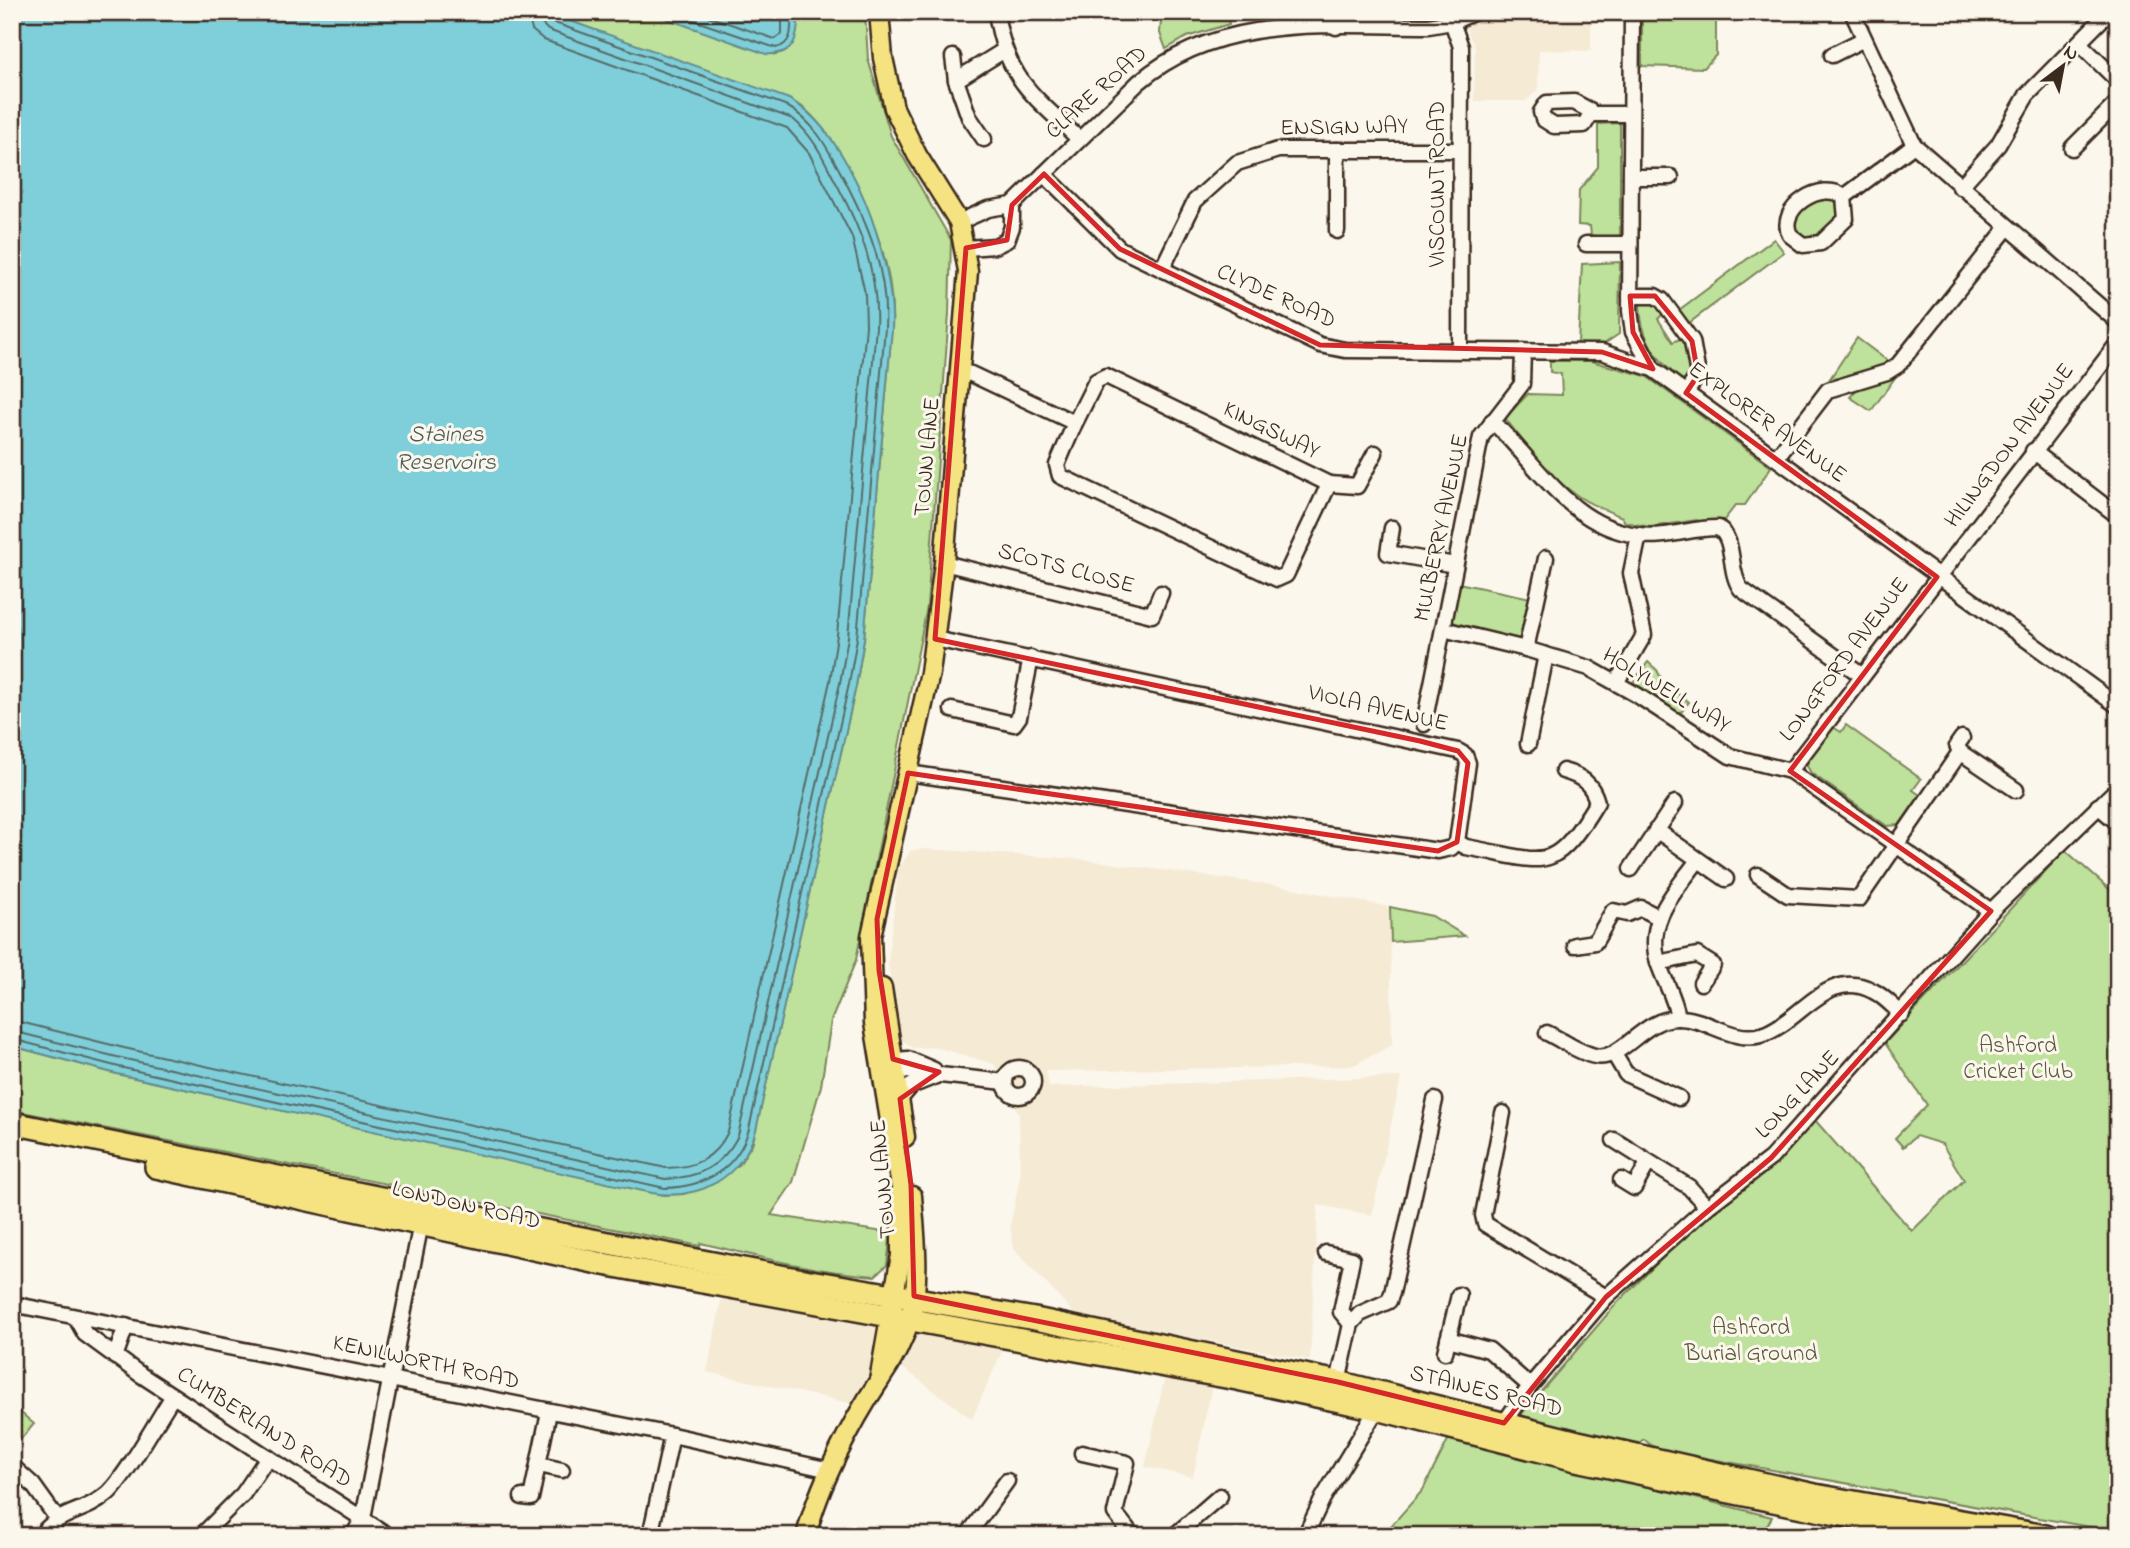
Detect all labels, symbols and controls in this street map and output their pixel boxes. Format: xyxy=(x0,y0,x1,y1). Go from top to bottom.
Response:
north arrow xyxy=(2028,32,2098,102)
street label: CLARE ROAD xyxy=(1039,38,1155,148)
text: N xyxy=(2058,39,2083,69)
street label: VISCOUNT ROAD xyxy=(1422,101,1455,268)
street label: ENSIGN WAY xyxy=(1280,110,1409,146)
street label: CLYDE ROAD xyxy=(1211,256,1341,338)
street label: EXPLORER AVENUE xyxy=(1681,354,1853,492)
street label: HILINGDON AVENUE xyxy=(1937,357,2083,535)
street label: KINGSWAY xyxy=(1217,393,1325,469)
street label: TOWN LANE xyxy=(906,396,950,518)
water label: Staines Reservoirs xyxy=(396,418,497,481)
street label: MULBERRY AVENUE xyxy=(1406,431,1478,625)
street label: SCOTS CLOSE xyxy=(994,535,1138,603)
street label: LONGFORD AVENUE xyxy=(1772,571,1918,749)
street label: HOLYWELL WAY xyxy=(1596,640,1737,743)
street label: VIOLA AVENUE xyxy=(1304,677,1451,741)
park label: Ashford Cricket Club xyxy=(1963,1030,2073,1089)
street label: LONG LANE xyxy=(1748,1043,1848,1147)
street label: TOWN LANE xyxy=(862,1118,906,1240)
street label: LONDON ROAD xyxy=(388,1173,544,1239)
park label: Ashford Burial Ground xyxy=(1684,1312,1817,1371)
street label: KENILWORTH ROAD xyxy=(330,1327,522,1399)
street label: STAINES ROAD xyxy=(1406,1357,1566,1427)
street label: CUMBERLAND ROAD xyxy=(170,1359,358,1497)

